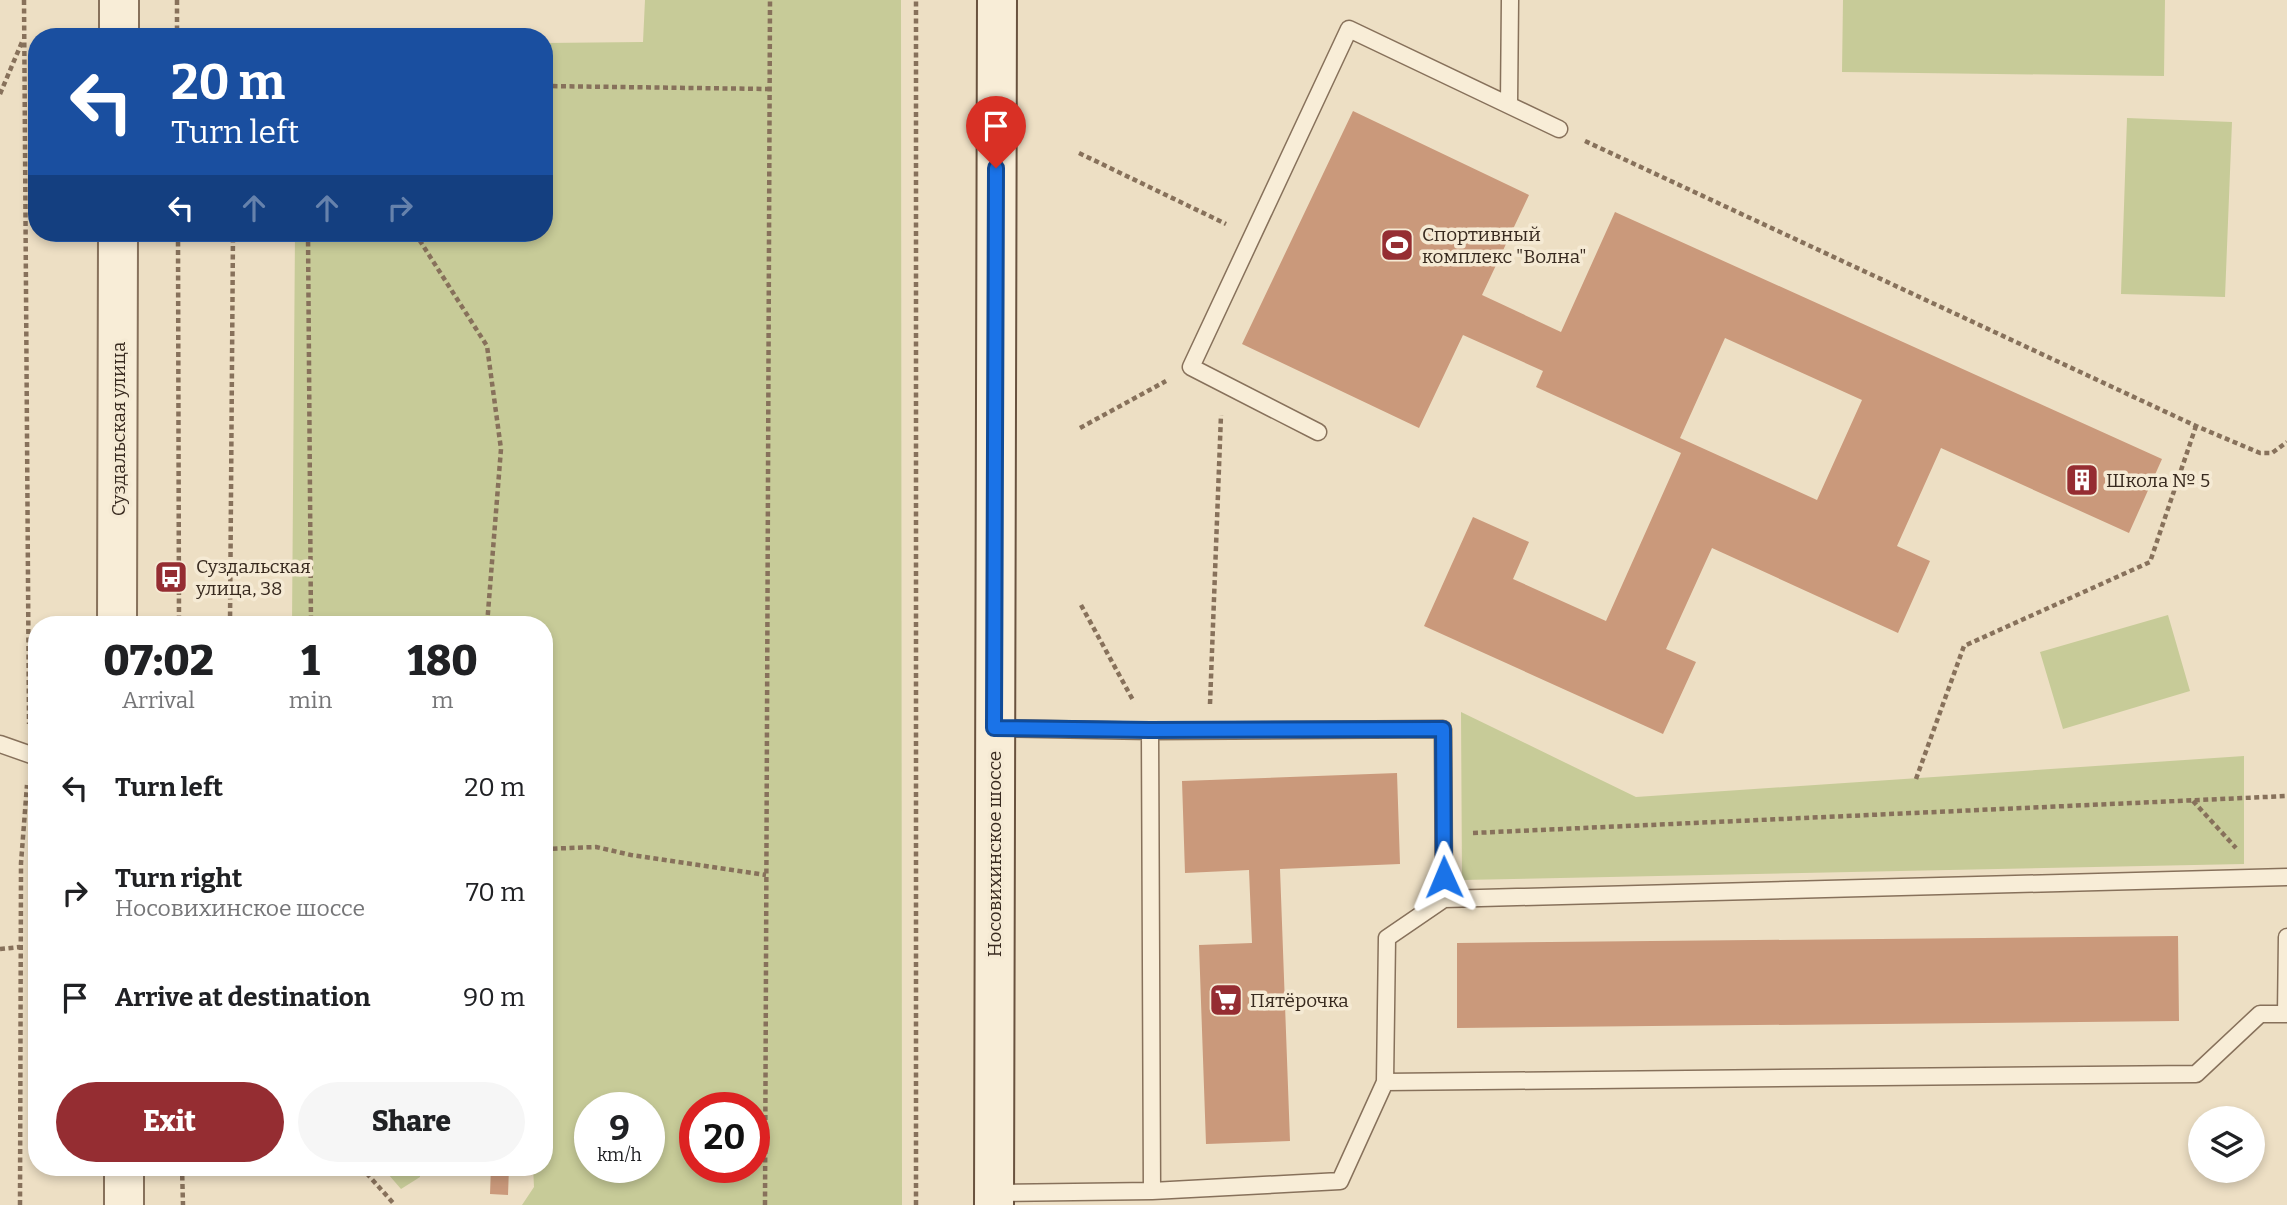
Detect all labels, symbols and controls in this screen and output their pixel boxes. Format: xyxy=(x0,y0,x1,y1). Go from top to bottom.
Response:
text: 20 m xyxy=(171,53,285,112)
icon: left xyxy=(56,56,147,147)
pin xyxy=(966,96,1026,168)
icon: arrive xyxy=(977,107,1015,145)
text: Turn left xyxy=(171,113,299,151)
icon: left xyxy=(162,189,200,227)
icon: ahead xyxy=(235,189,273,227)
icon: ahead xyxy=(308,189,346,227)
icon: right xyxy=(381,189,419,227)
place label: Спортивный комплекс "Волна" xyxy=(1422,223,1587,268)
sports icon: Спортивный комплекс "Волна" xyxy=(1378,226,1416,264)
street label: Суздальская улица xyxy=(107,341,130,516)
building icon: Школа № 5 xyxy=(2063,461,2101,499)
place label: Школа № 5 xyxy=(2106,469,2210,492)
place label: Суздальская улица, 38 xyxy=(195,555,311,600)
bus stop icon: Суздальская улица, 38 xyxy=(152,558,190,596)
text: 07:02 xyxy=(103,636,214,686)
text: 1 xyxy=(301,636,320,686)
text: 180 xyxy=(407,636,478,686)
text: Arrival xyxy=(122,686,195,714)
text: min xyxy=(289,686,332,714)
text: m xyxy=(432,686,454,714)
street label: Носовихинское шоссе xyxy=(983,751,1006,957)
icon: left xyxy=(56,769,94,807)
text: Turn left xyxy=(115,772,223,803)
text: 20 m xyxy=(464,772,525,803)
position arrow xyxy=(1407,840,1481,914)
text: Turn right xyxy=(115,863,242,894)
icon: right xyxy=(56,874,94,912)
text: 70 m xyxy=(466,877,525,908)
text: Носовихинское шоссе xyxy=(115,894,365,922)
icon: arrive xyxy=(56,979,94,1017)
supermarket icon: Пятёрочка xyxy=(1207,981,1245,1019)
text: Arrive at destination xyxy=(115,982,370,1013)
text: 90 m xyxy=(463,982,525,1013)
place label: Пятёрочка xyxy=(1250,989,1349,1012)
button: Exit xyxy=(56,1082,284,1162)
button: Share xyxy=(298,1082,525,1162)
speed limit sign: 20 xyxy=(679,1092,770,1183)
map controls xyxy=(2188,1106,2265,1183)
button: layers xyxy=(2188,1106,2265,1183)
text: 9 xyxy=(609,1107,630,1149)
text: km/h xyxy=(597,1144,642,1166)

